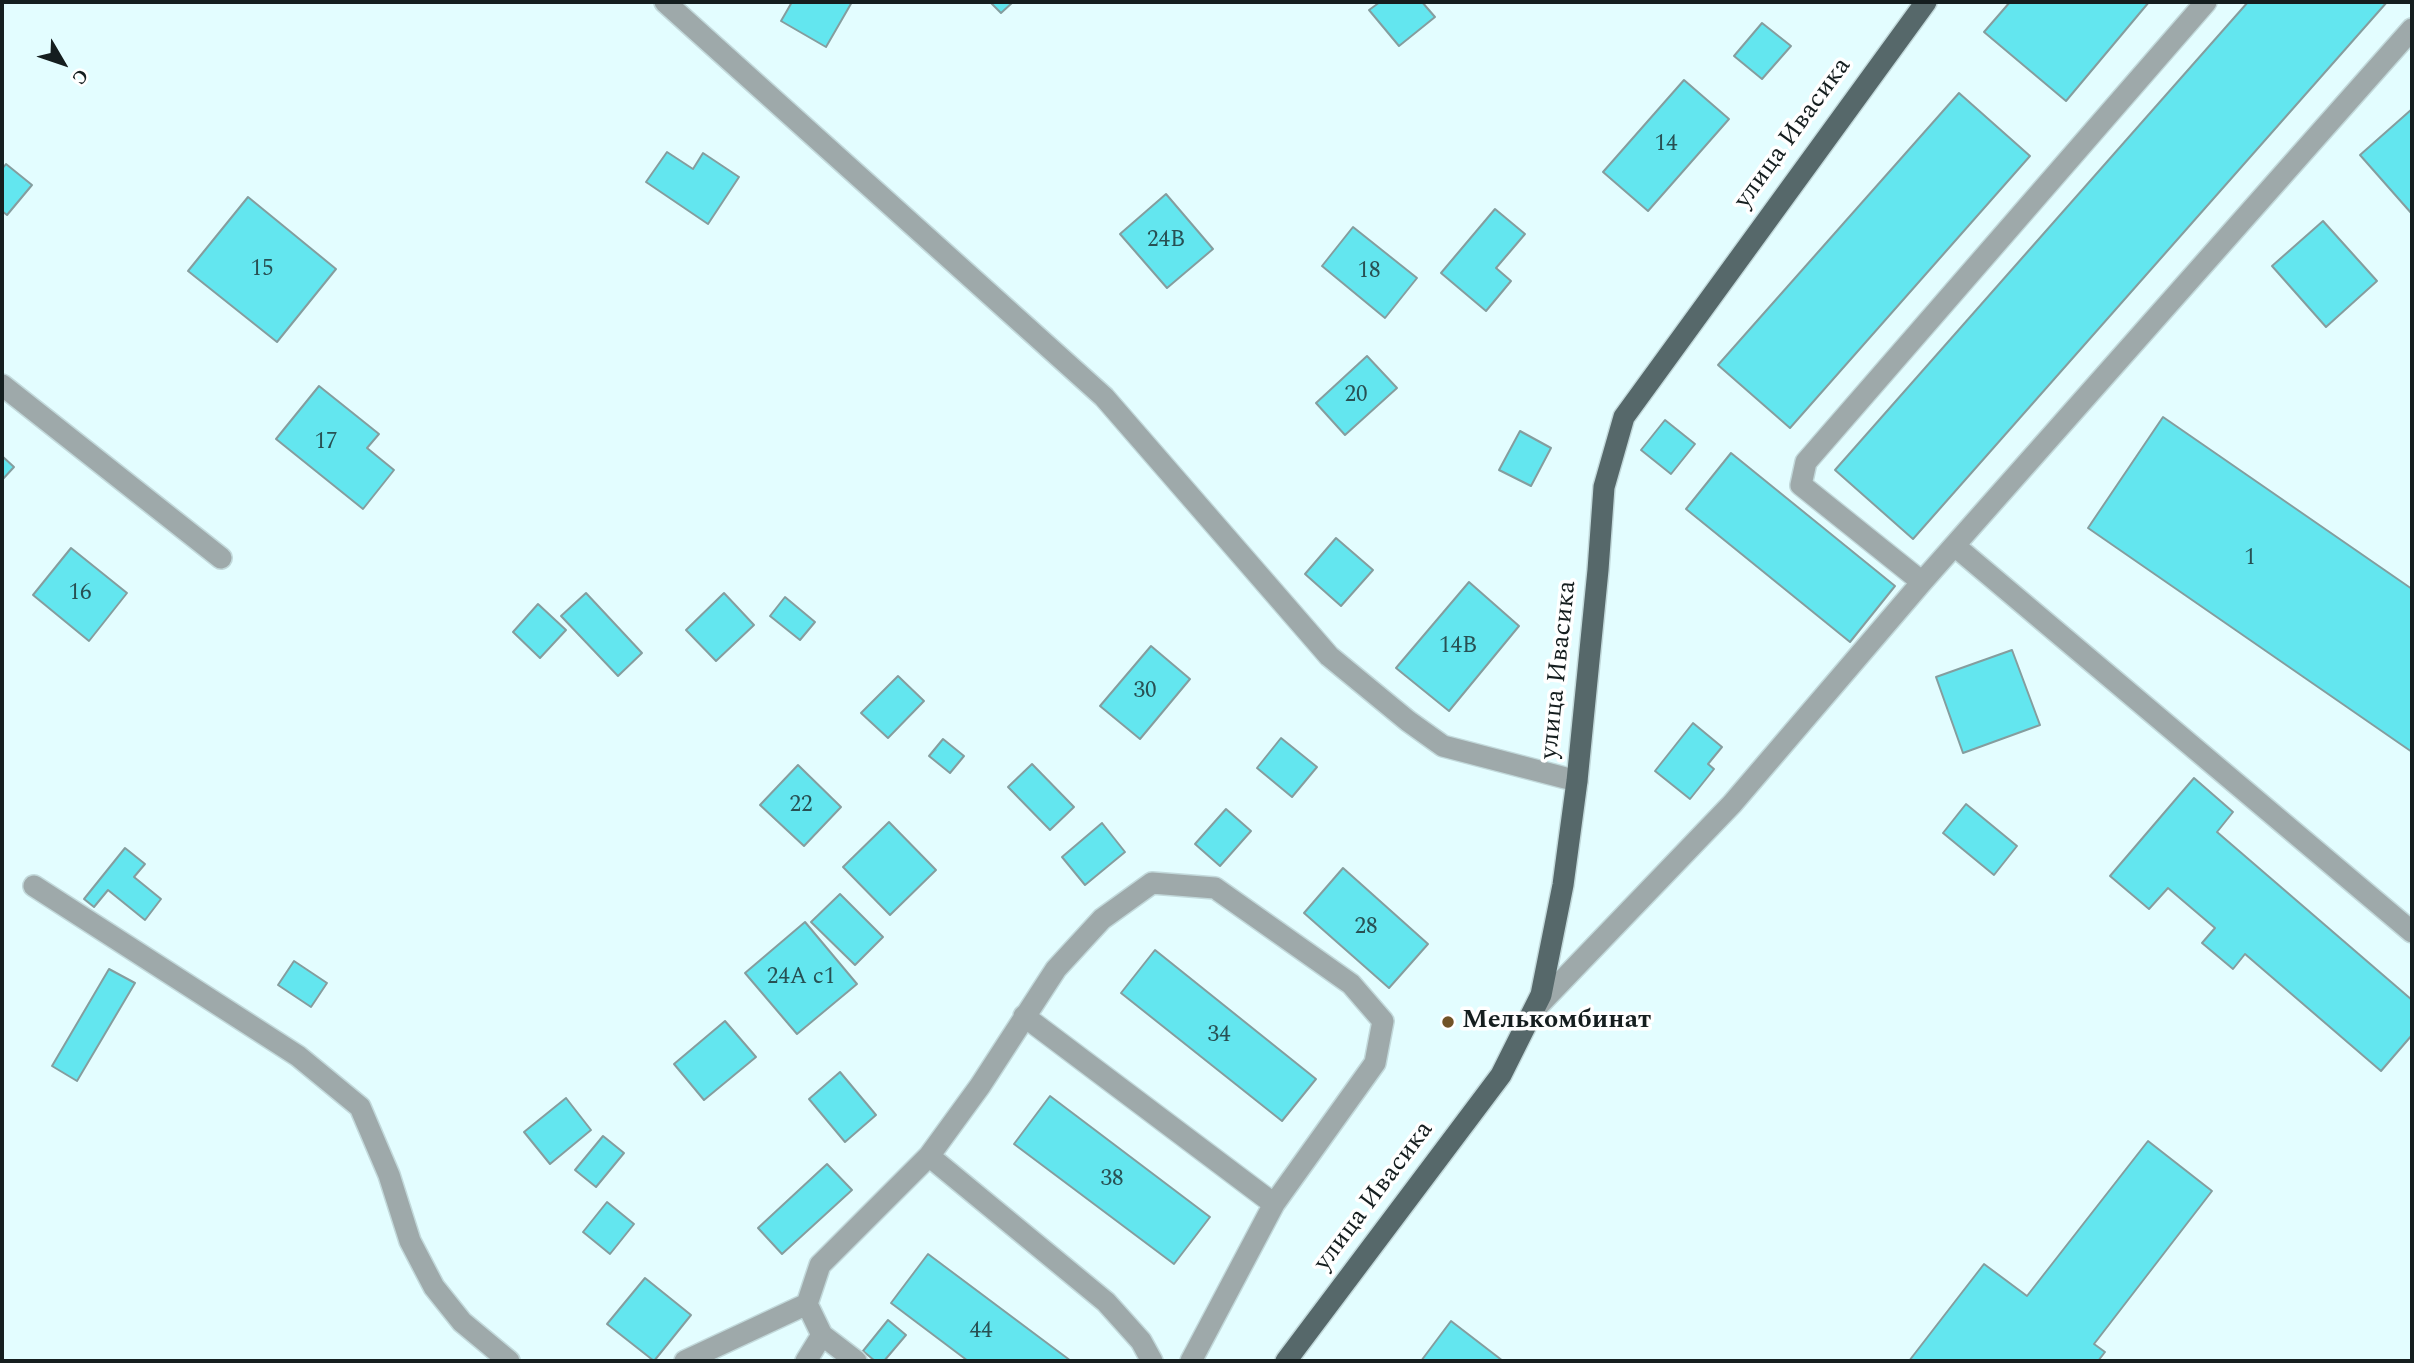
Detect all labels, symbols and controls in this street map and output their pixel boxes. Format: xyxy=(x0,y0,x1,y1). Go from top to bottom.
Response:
north arrow xyxy=(28,28,98,98)
street label: улица Ивасика xyxy=(1729,52,1859,216)
text: С xyxy=(64,62,95,91)
house number: 14 xyxy=(1655,131,1677,159)
house number: 24В xyxy=(1147,227,1185,255)
house number: 15 xyxy=(251,256,273,284)
house number: 18 xyxy=(1358,258,1380,286)
house number: 20 xyxy=(1345,382,1367,410)
house number: 17 xyxy=(315,429,337,457)
house number: 1 xyxy=(2244,545,2256,573)
street label: улица Ивасика xyxy=(1535,579,1585,761)
house number: 16 xyxy=(69,580,91,608)
house number: 14В xyxy=(1439,633,1477,661)
house number: 30 xyxy=(1134,678,1156,706)
house number: 22 xyxy=(790,792,812,820)
house number: 28 xyxy=(1355,914,1377,942)
house number: 24А с1 xyxy=(767,964,835,992)
place label: Мелькомбинат xyxy=(1462,1006,1651,1038)
marker: Мелькомбинат xyxy=(1440,1014,1456,1030)
house number: 34 xyxy=(1208,1022,1230,1050)
street label: улица Ивасика xyxy=(1309,1116,1441,1278)
house number: 38 xyxy=(1101,1166,1123,1194)
house number: 44 xyxy=(970,1318,992,1346)

